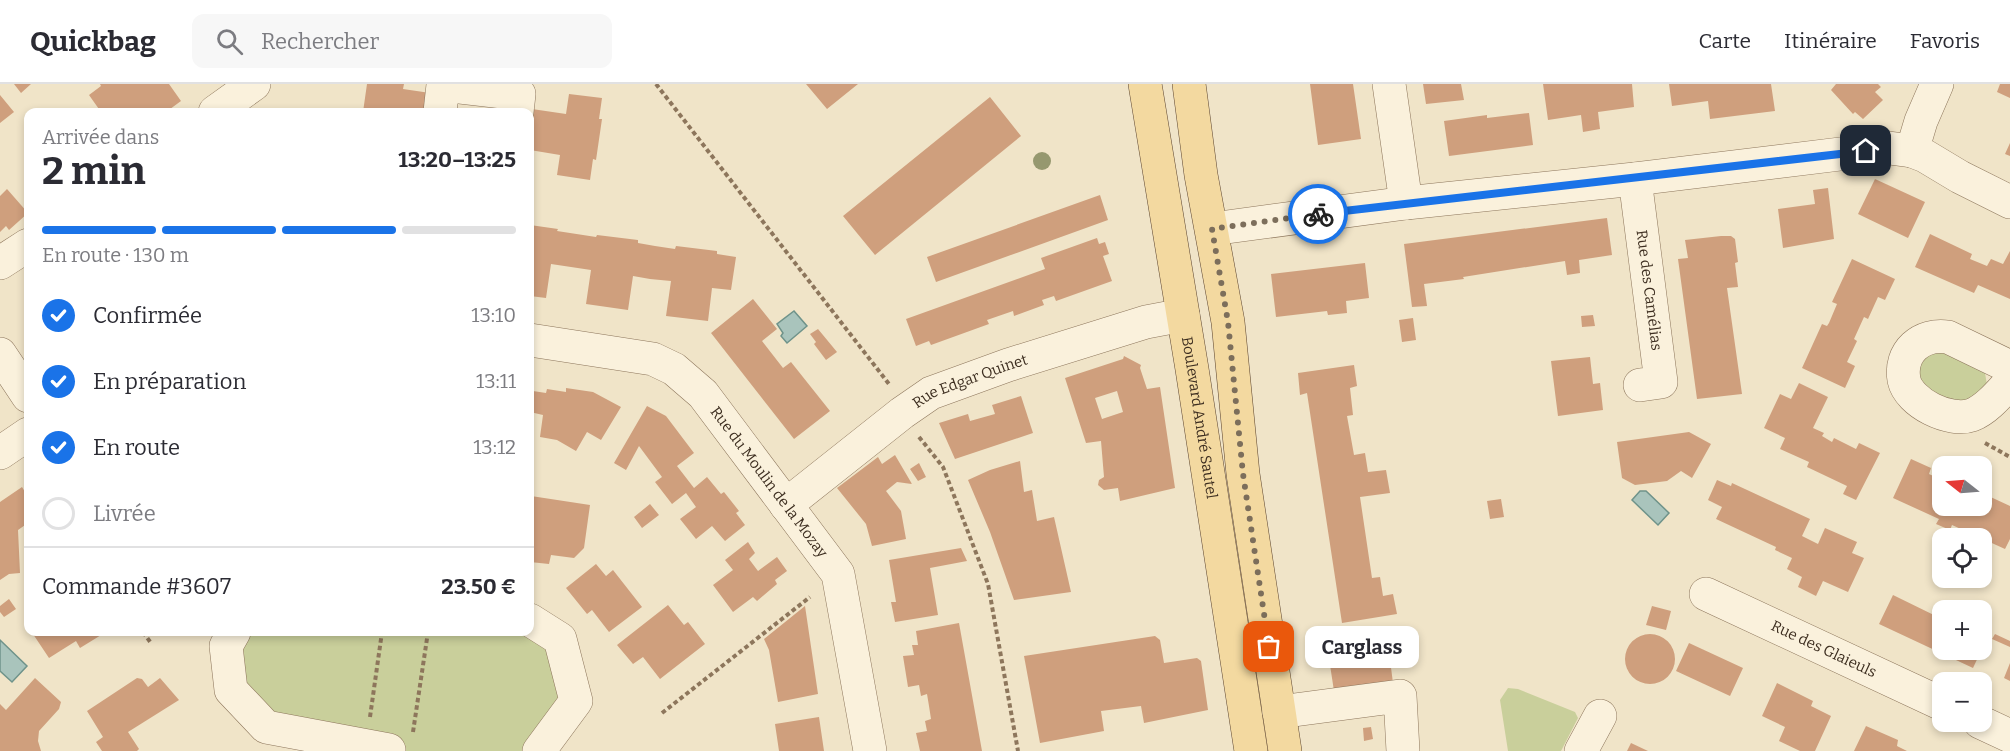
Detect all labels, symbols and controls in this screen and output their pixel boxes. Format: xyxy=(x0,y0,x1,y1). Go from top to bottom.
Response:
search box xyxy=(192,14,612,68)
text: Quickbag xyxy=(30,25,156,58)
icon: search xyxy=(213,25,246,58)
text: Rechercher xyxy=(261,28,379,55)
text: Carte xyxy=(1698,28,1751,54)
text: Itinéraire xyxy=(1784,28,1877,54)
text: Favoris xyxy=(1910,28,1980,54)
text: Arrivée dans xyxy=(42,125,159,149)
pin xyxy=(1840,125,1891,176)
icon: home xyxy=(1849,134,1882,167)
text: 13:20–13:25 xyxy=(398,146,516,173)
text: 2 min xyxy=(42,148,146,194)
courier xyxy=(1288,184,1348,244)
icon: bike xyxy=(1302,198,1335,231)
street label: Rue des Camélias xyxy=(1633,229,1666,352)
text: En route · 130 m xyxy=(42,243,189,267)
icon: check xyxy=(42,299,75,332)
text: Confirmée xyxy=(93,302,202,329)
text: 13:10 xyxy=(471,303,516,327)
street label: Boulevard André Sautel xyxy=(1178,335,1221,500)
street label: Rue Edgar Quinet xyxy=(909,350,1030,412)
icon: check xyxy=(42,365,75,398)
text: En préparation xyxy=(93,368,246,395)
text: 13:11 xyxy=(476,369,516,393)
street label: Rue du Moulin de la Mozay xyxy=(707,403,831,561)
icon: check xyxy=(42,431,75,464)
text: En route xyxy=(93,434,180,461)
text: 13:12 xyxy=(473,435,516,459)
north arrow xyxy=(1932,456,1992,516)
map controls xyxy=(1932,456,1992,732)
text: Livrée xyxy=(93,500,156,527)
button: locate xyxy=(1932,528,1992,588)
text: Commande #3607 xyxy=(42,573,231,600)
text: 23.50 € xyxy=(441,573,516,600)
button: + xyxy=(1932,600,1992,660)
street label: Rue des Glaieuls xyxy=(1768,617,1879,681)
pin xyxy=(1243,621,1294,672)
callout: Carglass xyxy=(1305,626,1419,668)
icon: bag xyxy=(1252,630,1285,663)
text: Carglass xyxy=(1322,635,1402,659)
button: − xyxy=(1932,672,1992,732)

